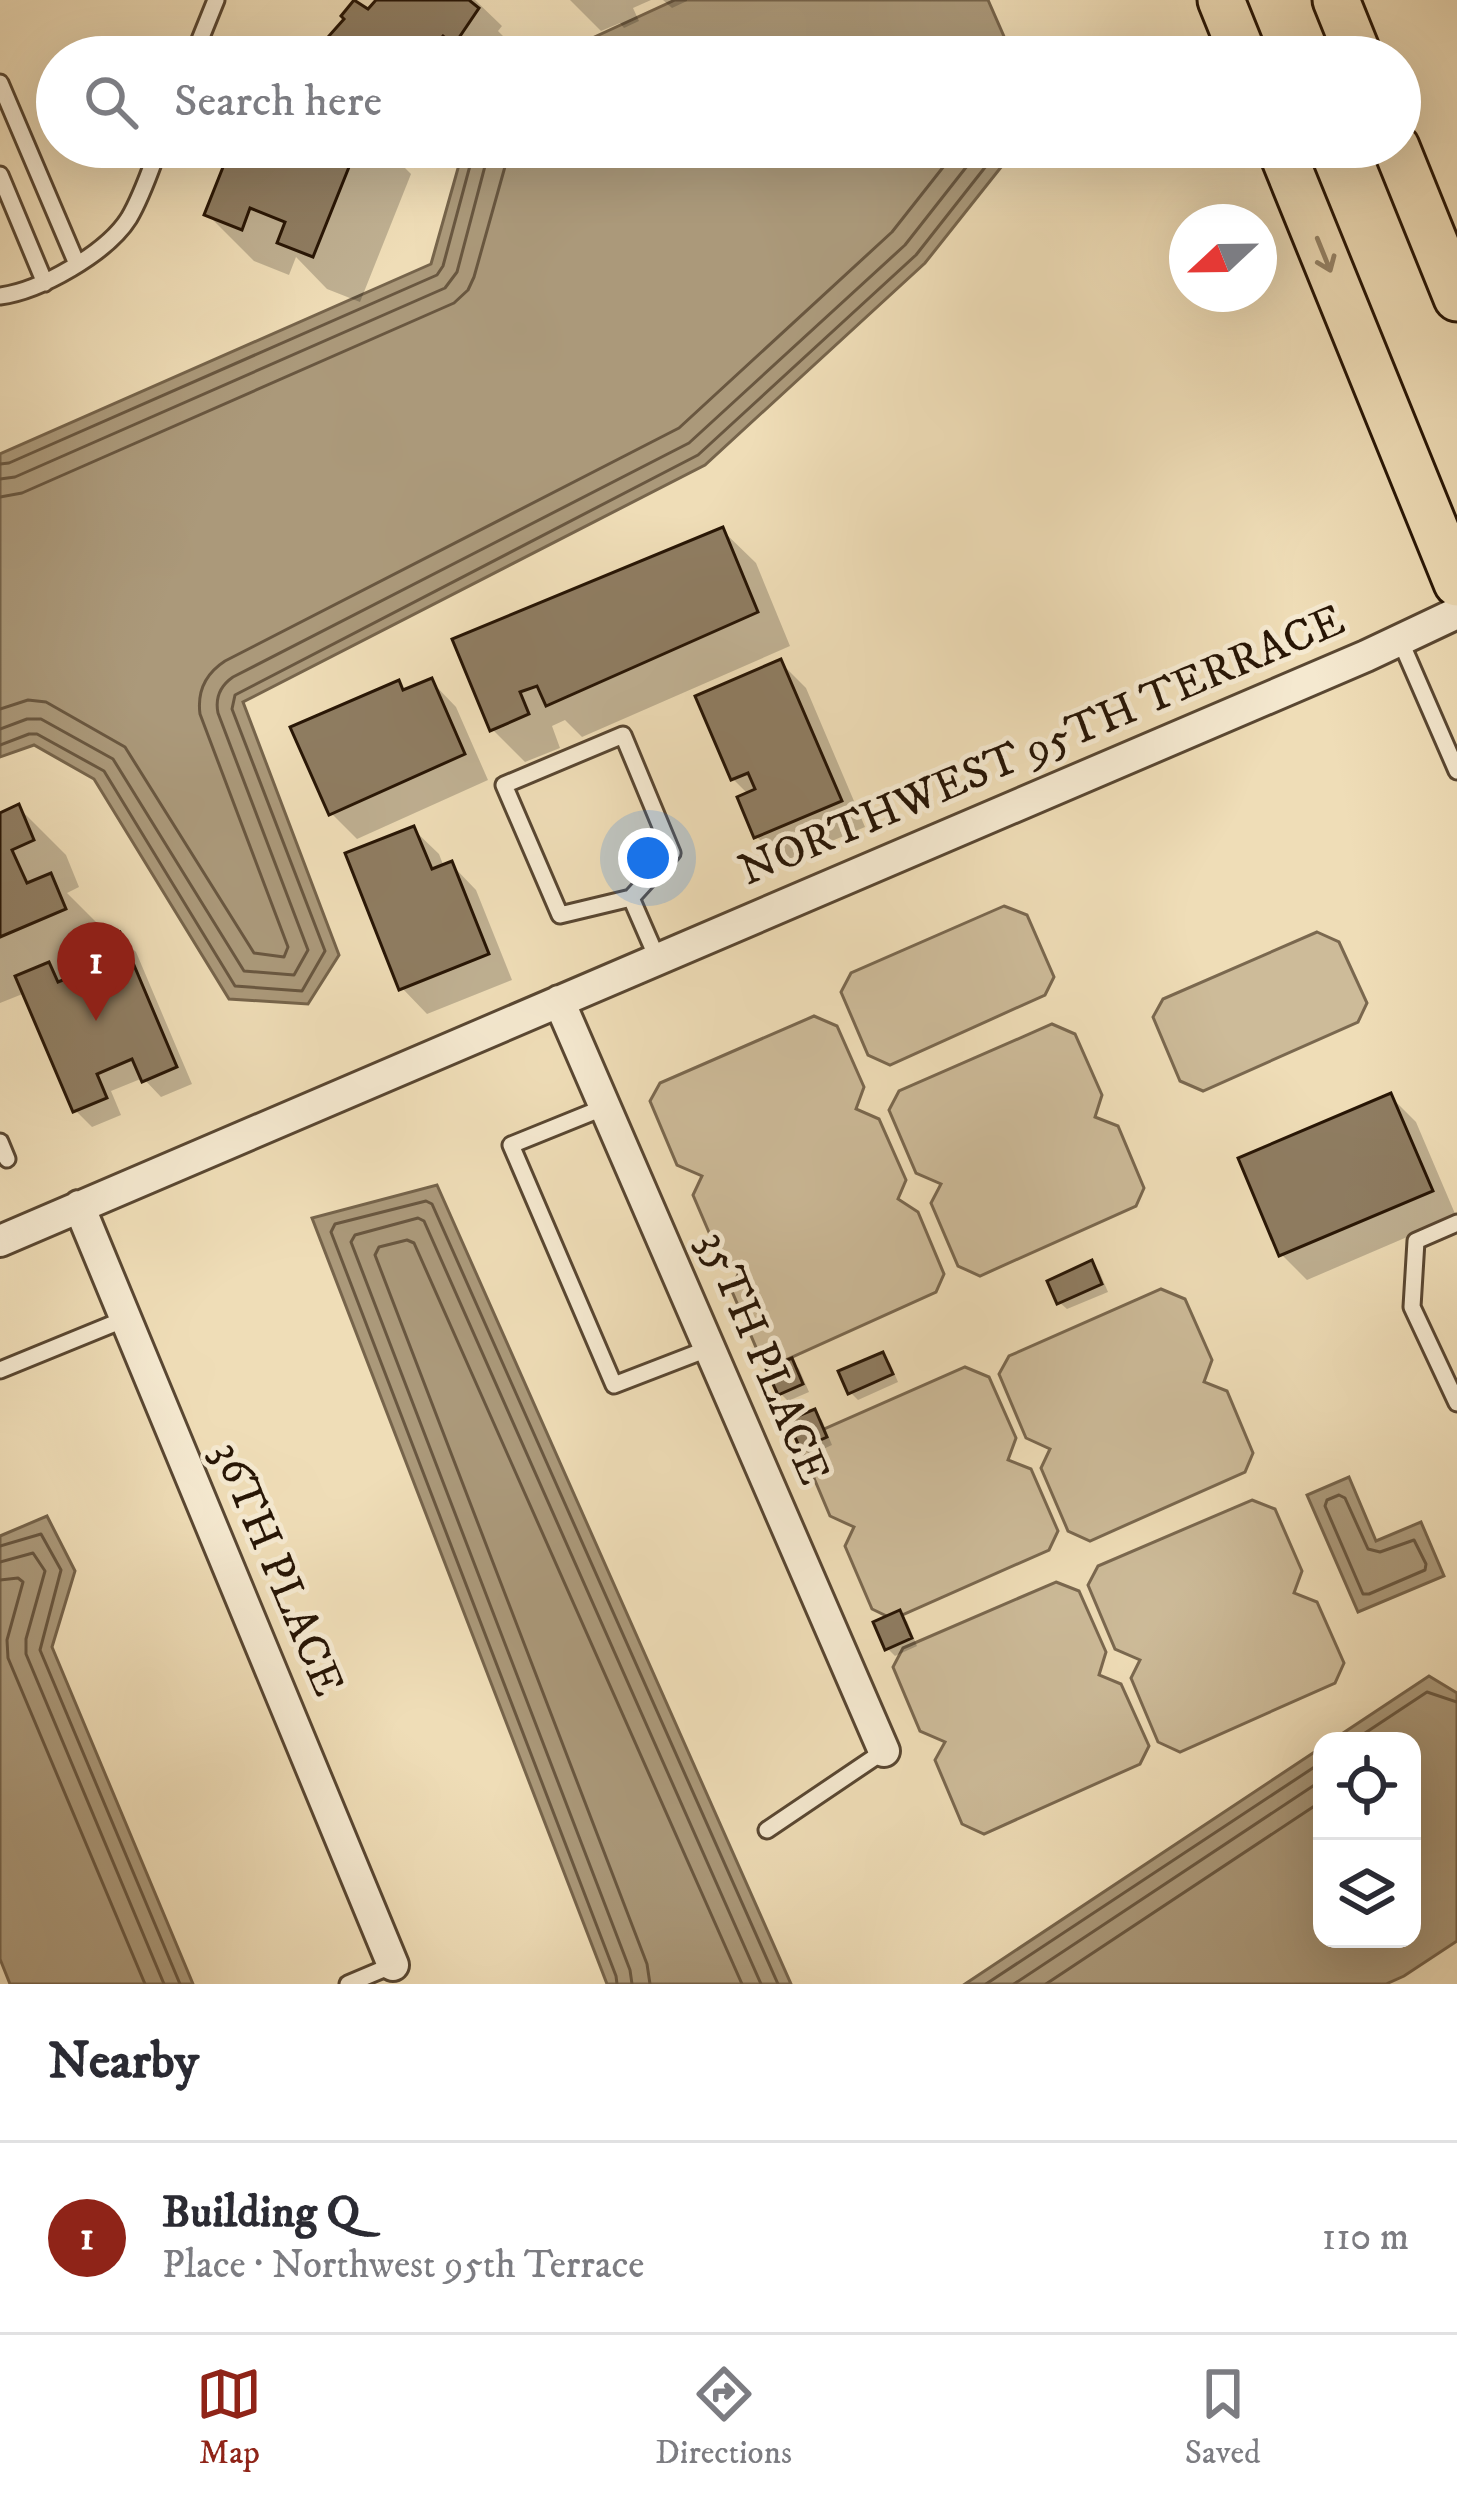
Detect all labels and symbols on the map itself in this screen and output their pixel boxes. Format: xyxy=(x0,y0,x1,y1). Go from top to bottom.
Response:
north arrow xyxy=(1169,204,1277,312)
one-way arrow xyxy=(1315,236,1337,273)
street label: NORTHWEST 95TH TERRACE xyxy=(731,593,1353,899)
your location xyxy=(618,828,678,888)
pin: 1 xyxy=(57,922,135,1021)
street label: 35TH PLACE xyxy=(684,1223,842,1493)
street label: 36TH PLACE xyxy=(198,1433,356,1705)

